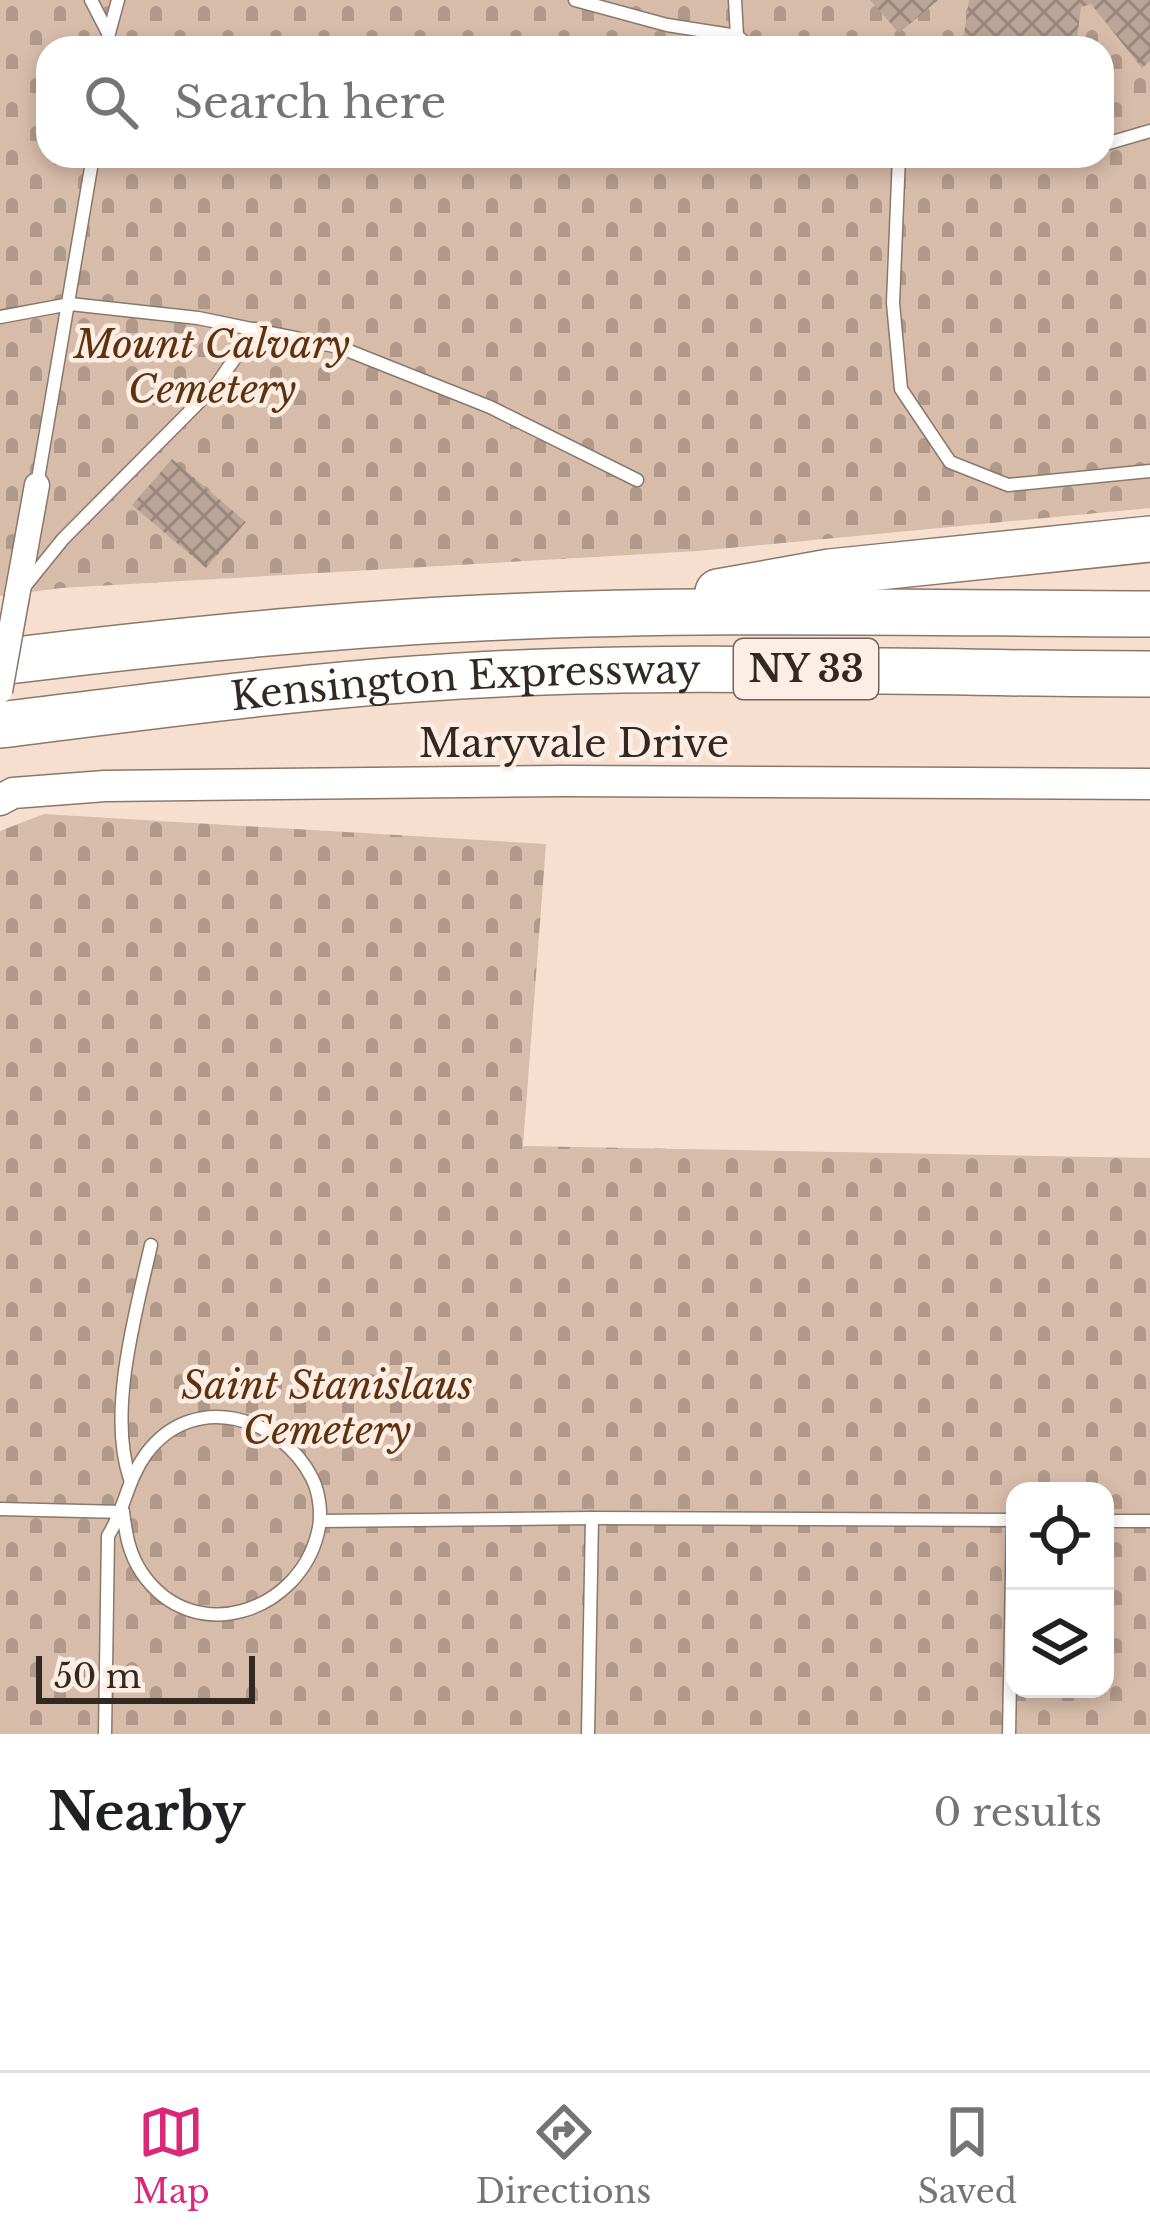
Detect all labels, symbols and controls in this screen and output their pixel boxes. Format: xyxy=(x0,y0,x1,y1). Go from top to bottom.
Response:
search box xyxy=(36,36,1114,168)
icon: search xyxy=(78,69,144,135)
text: Search here xyxy=(174,74,446,130)
park label: Mount Calvary Cemetery xyxy=(72,320,350,414)
road number: NY 33 xyxy=(734,639,878,699)
street label: Kensington Expressway xyxy=(228,645,701,721)
street label: Maryvale Drive xyxy=(419,719,729,768)
park label: Saint Stanislaus Cemetery xyxy=(181,1361,473,1455)
map controls xyxy=(1006,1482,1114,1698)
button: locate xyxy=(1006,1482,1114,1590)
button: layers xyxy=(1006,1590,1114,1698)
scale bar xyxy=(36,1650,255,1703)
text: 50 m xyxy=(54,1656,141,1697)
text: Nearby xyxy=(48,1781,245,1844)
text: 0 results xyxy=(933,1788,1102,1837)
tab: Map xyxy=(133,2099,210,2212)
tab: Directions xyxy=(476,2099,651,2212)
tab: Saved xyxy=(917,2099,1017,2212)

